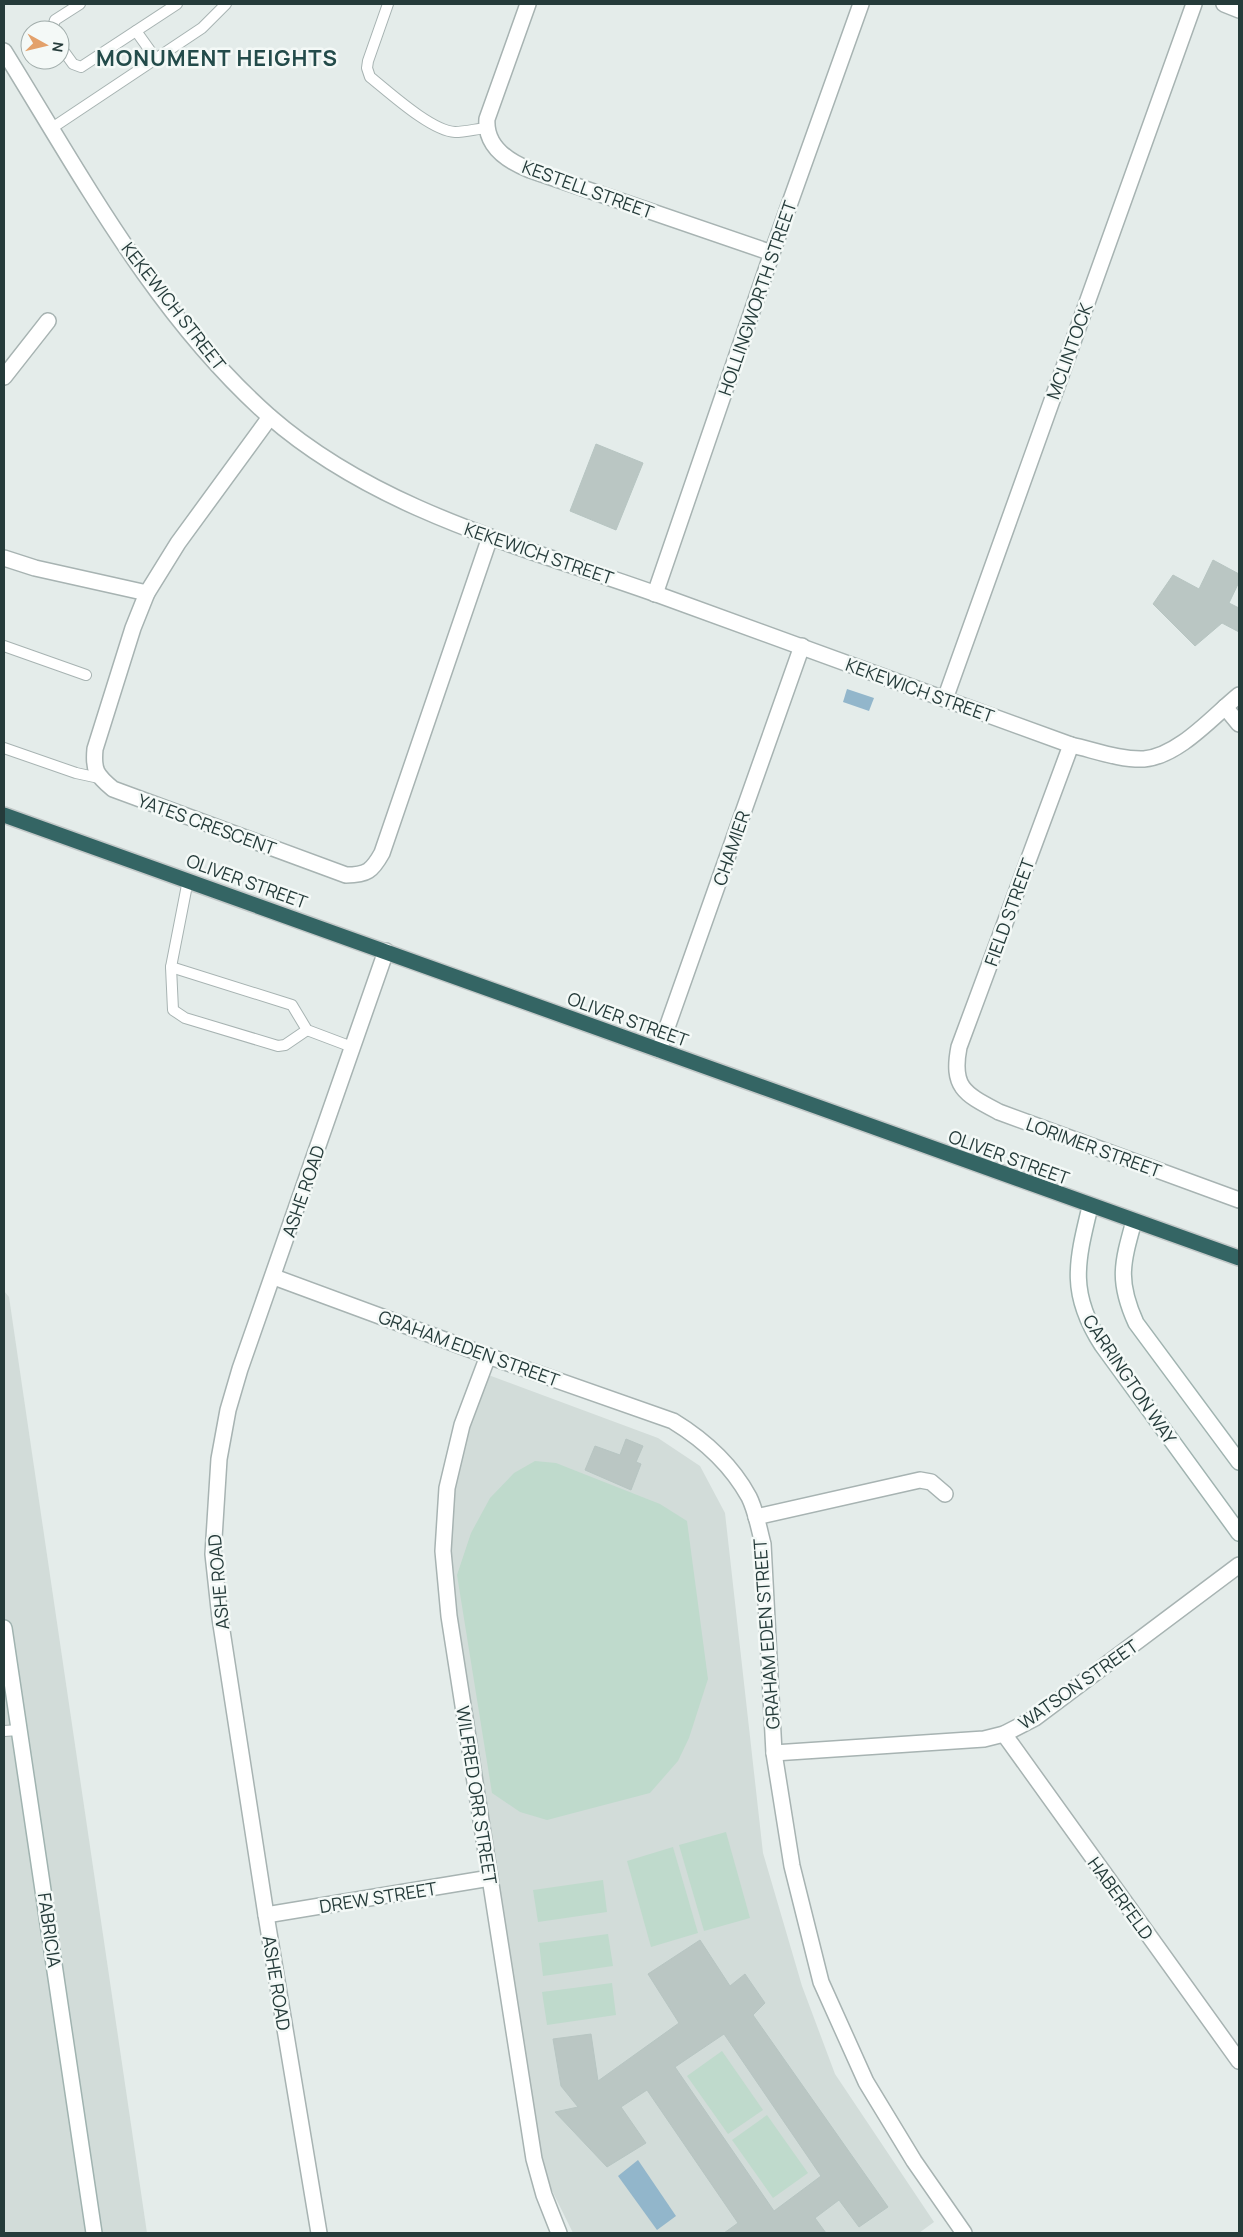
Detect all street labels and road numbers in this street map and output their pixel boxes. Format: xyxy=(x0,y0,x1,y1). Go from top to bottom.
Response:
street label: KESTELL STREET xyxy=(519,154,657,224)
street label: HOLLINGWORTH STREET xyxy=(712,197,802,399)
street label: KEKEWICH STREET xyxy=(116,237,232,375)
street label: MCLINTOCK xyxy=(1040,299,1098,403)
street label: KEKEWICH STREET xyxy=(461,516,617,590)
street label: KEKEWICH STREET xyxy=(843,652,998,728)
street label: YATES CRESCENT xyxy=(134,788,280,860)
street label: CHAMIER xyxy=(707,807,755,889)
street label: OLIVER STREET xyxy=(183,848,311,914)
street label: FIELD STREET xyxy=(978,855,1040,969)
street label: OLIVER STREET xyxy=(564,986,692,1052)
street label: LORIMER STREET xyxy=(1023,1111,1165,1183)
street label: OLIVER STREET xyxy=(945,1124,1073,1190)
street label: ASHE ROAD xyxy=(276,1142,330,1240)
street label: GRAHAM EDEN STREET xyxy=(375,1304,563,1392)
street label: CARRINGTON WAY xyxy=(1078,1310,1183,1449)
street label: ASHE ROAD xyxy=(202,1533,234,1631)
street label: GRAHAM EDEN STREET xyxy=(747,1538,785,1730)
street label: WATSON STREET xyxy=(1013,1634,1143,1734)
street label: WILFRED ORR STREET xyxy=(451,1704,503,1886)
street label: HABERFELD xyxy=(1083,1852,1159,1944)
street label: DREW STREET xyxy=(318,1876,439,1918)
street label: FABRICIA xyxy=(33,1891,67,1970)
street label: ASHE ROAD xyxy=(258,1934,296,2032)

